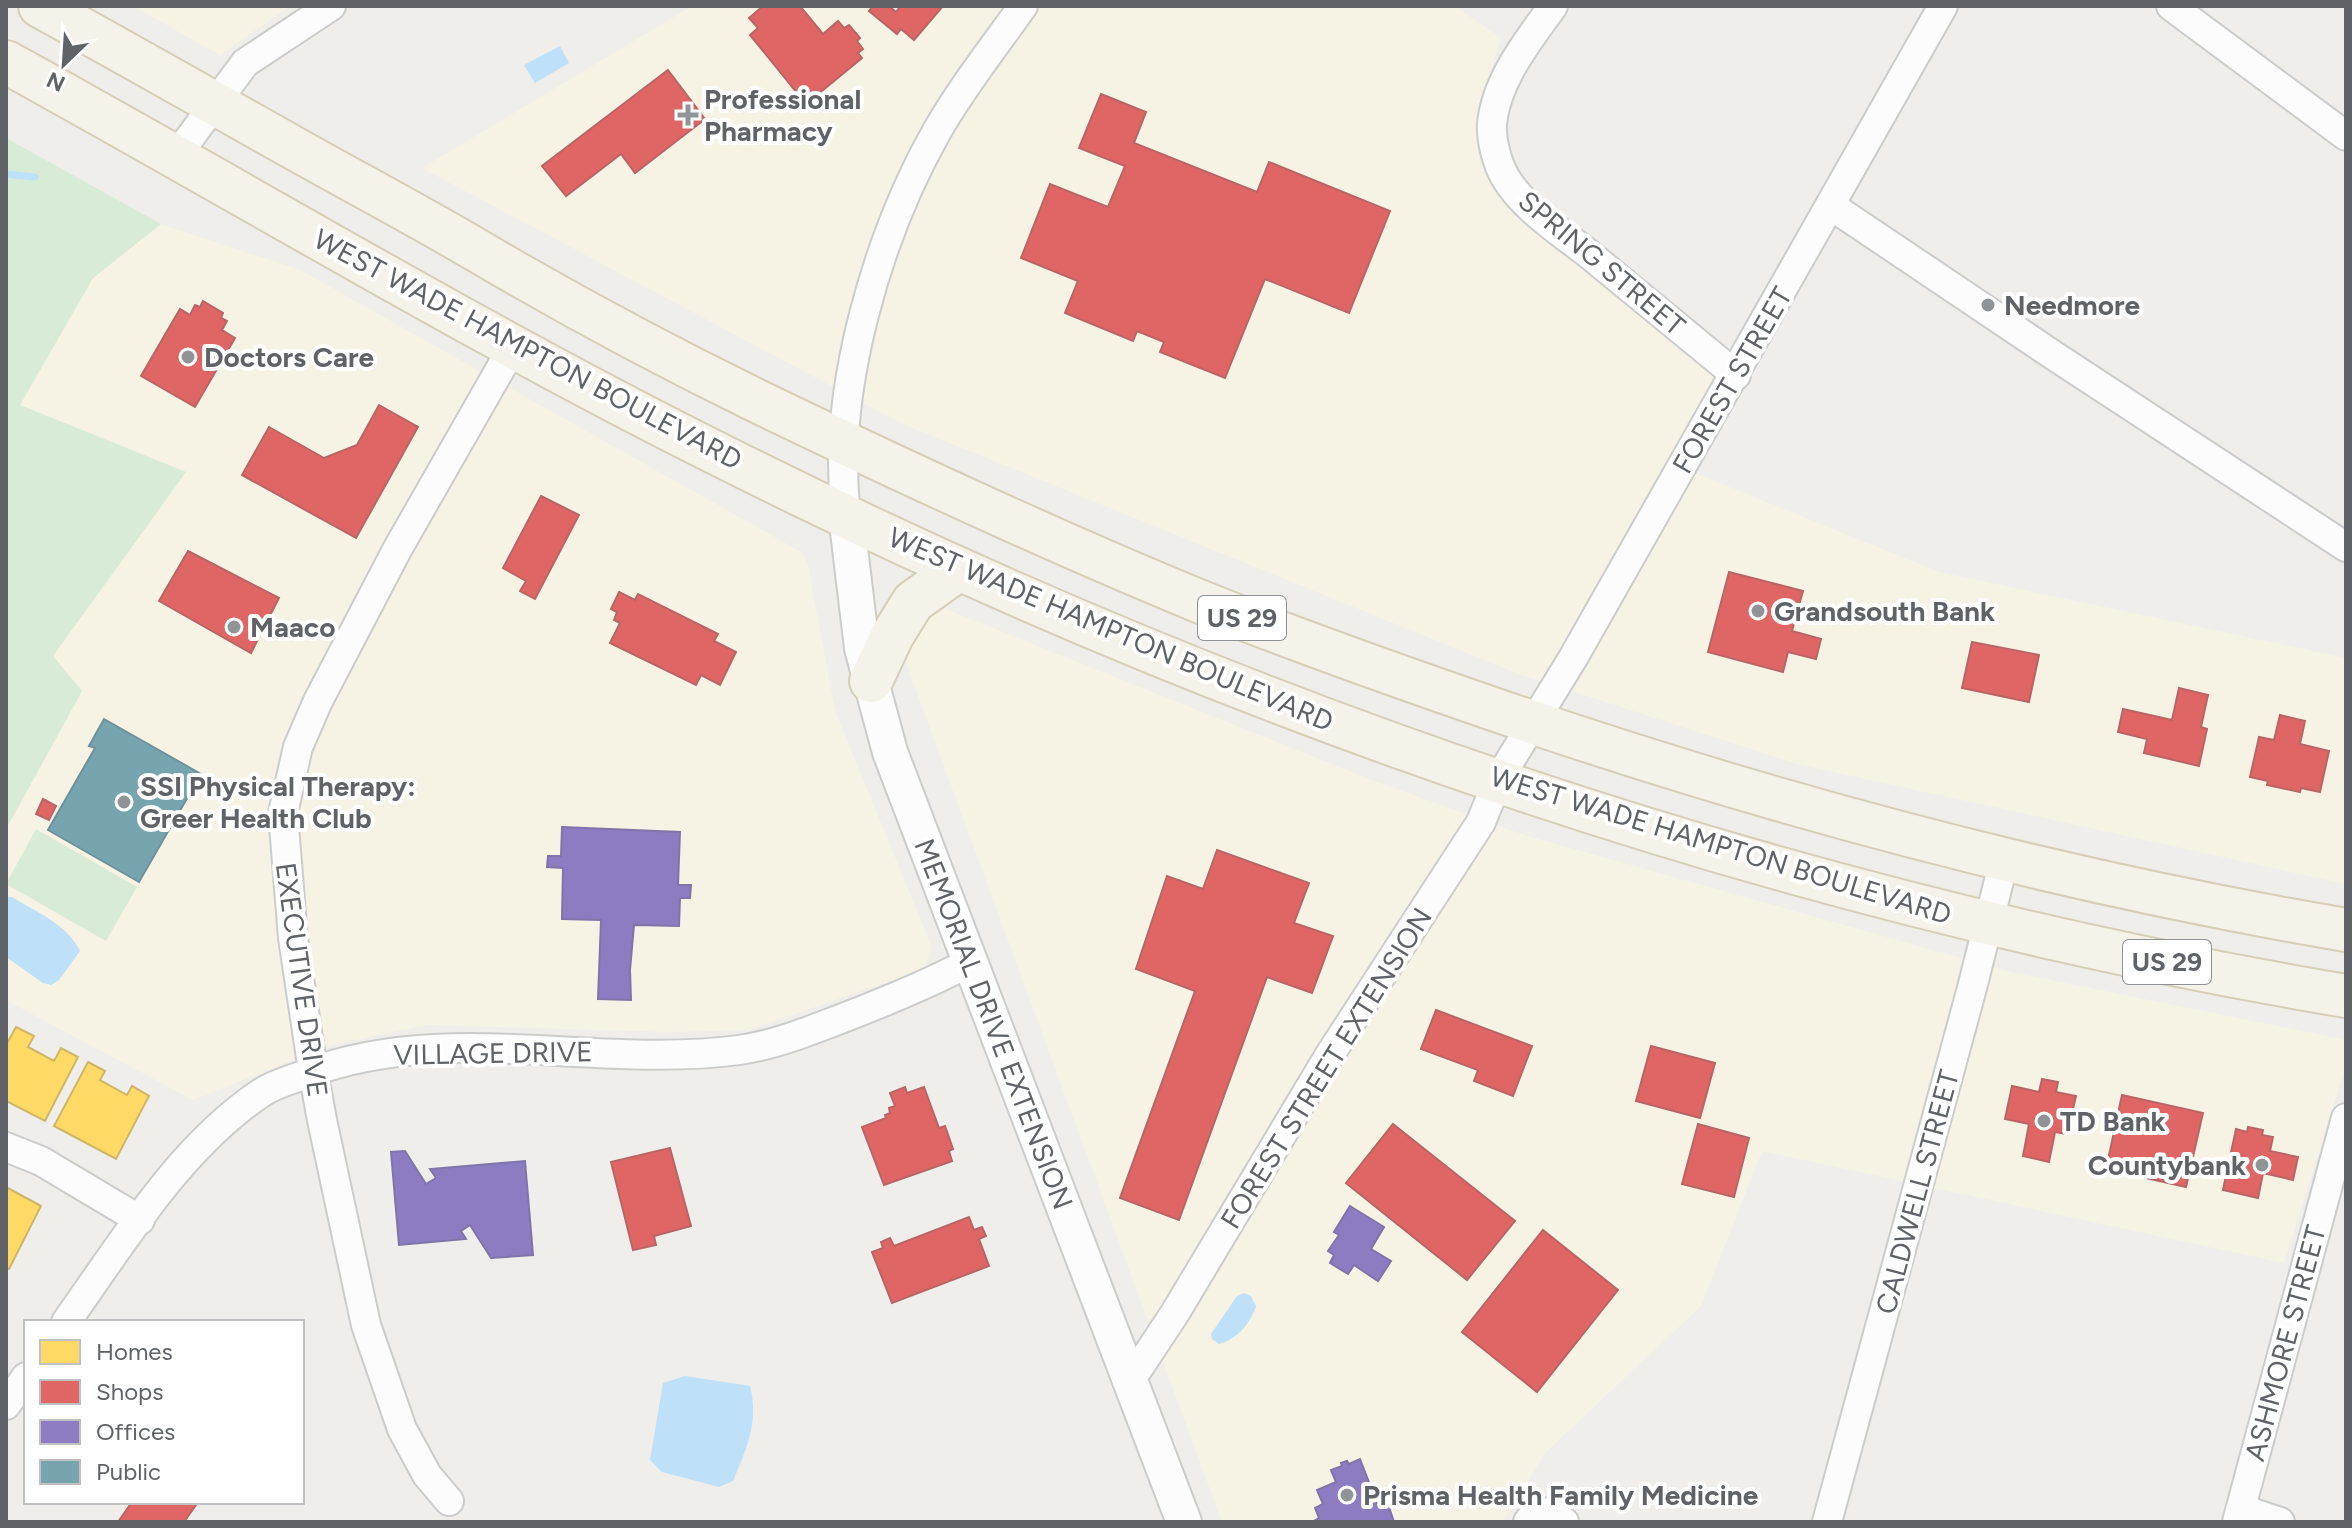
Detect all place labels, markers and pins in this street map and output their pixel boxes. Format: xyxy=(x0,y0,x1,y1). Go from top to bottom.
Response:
place label: Professional Pharmacy xyxy=(704,82,861,148)
marker: Professional Pharmacy xyxy=(679,106,697,124)
place label: Needmore xyxy=(2004,288,2140,322)
marker: Needmore xyxy=(1979,296,1997,314)
place label: Doctors Care xyxy=(204,340,374,374)
marker: Doctors Care xyxy=(179,348,197,366)
place label: Grandsouth Bank xyxy=(1774,594,1995,628)
marker: Grandsouth Bank xyxy=(1749,602,1767,620)
place label: Maaco xyxy=(250,610,335,644)
marker: Maaco xyxy=(225,618,243,636)
place label: SSI Physical Therapy: Greer Health Club xyxy=(140,769,416,835)
marker: SSI Physical Therapy: Greer Health Club xyxy=(115,793,133,811)
place label: TD Bank xyxy=(2060,1104,2166,1138)
marker: TD Bank xyxy=(2035,1112,2053,1130)
place label: Countybank xyxy=(2088,1148,2246,1182)
marker: Countybank xyxy=(2253,1156,2271,1174)
place label: Prisma Health Family Medicine xyxy=(1363,1478,1758,1512)
marker: Prisma Health Family Medicine xyxy=(1338,1486,1356,1504)

